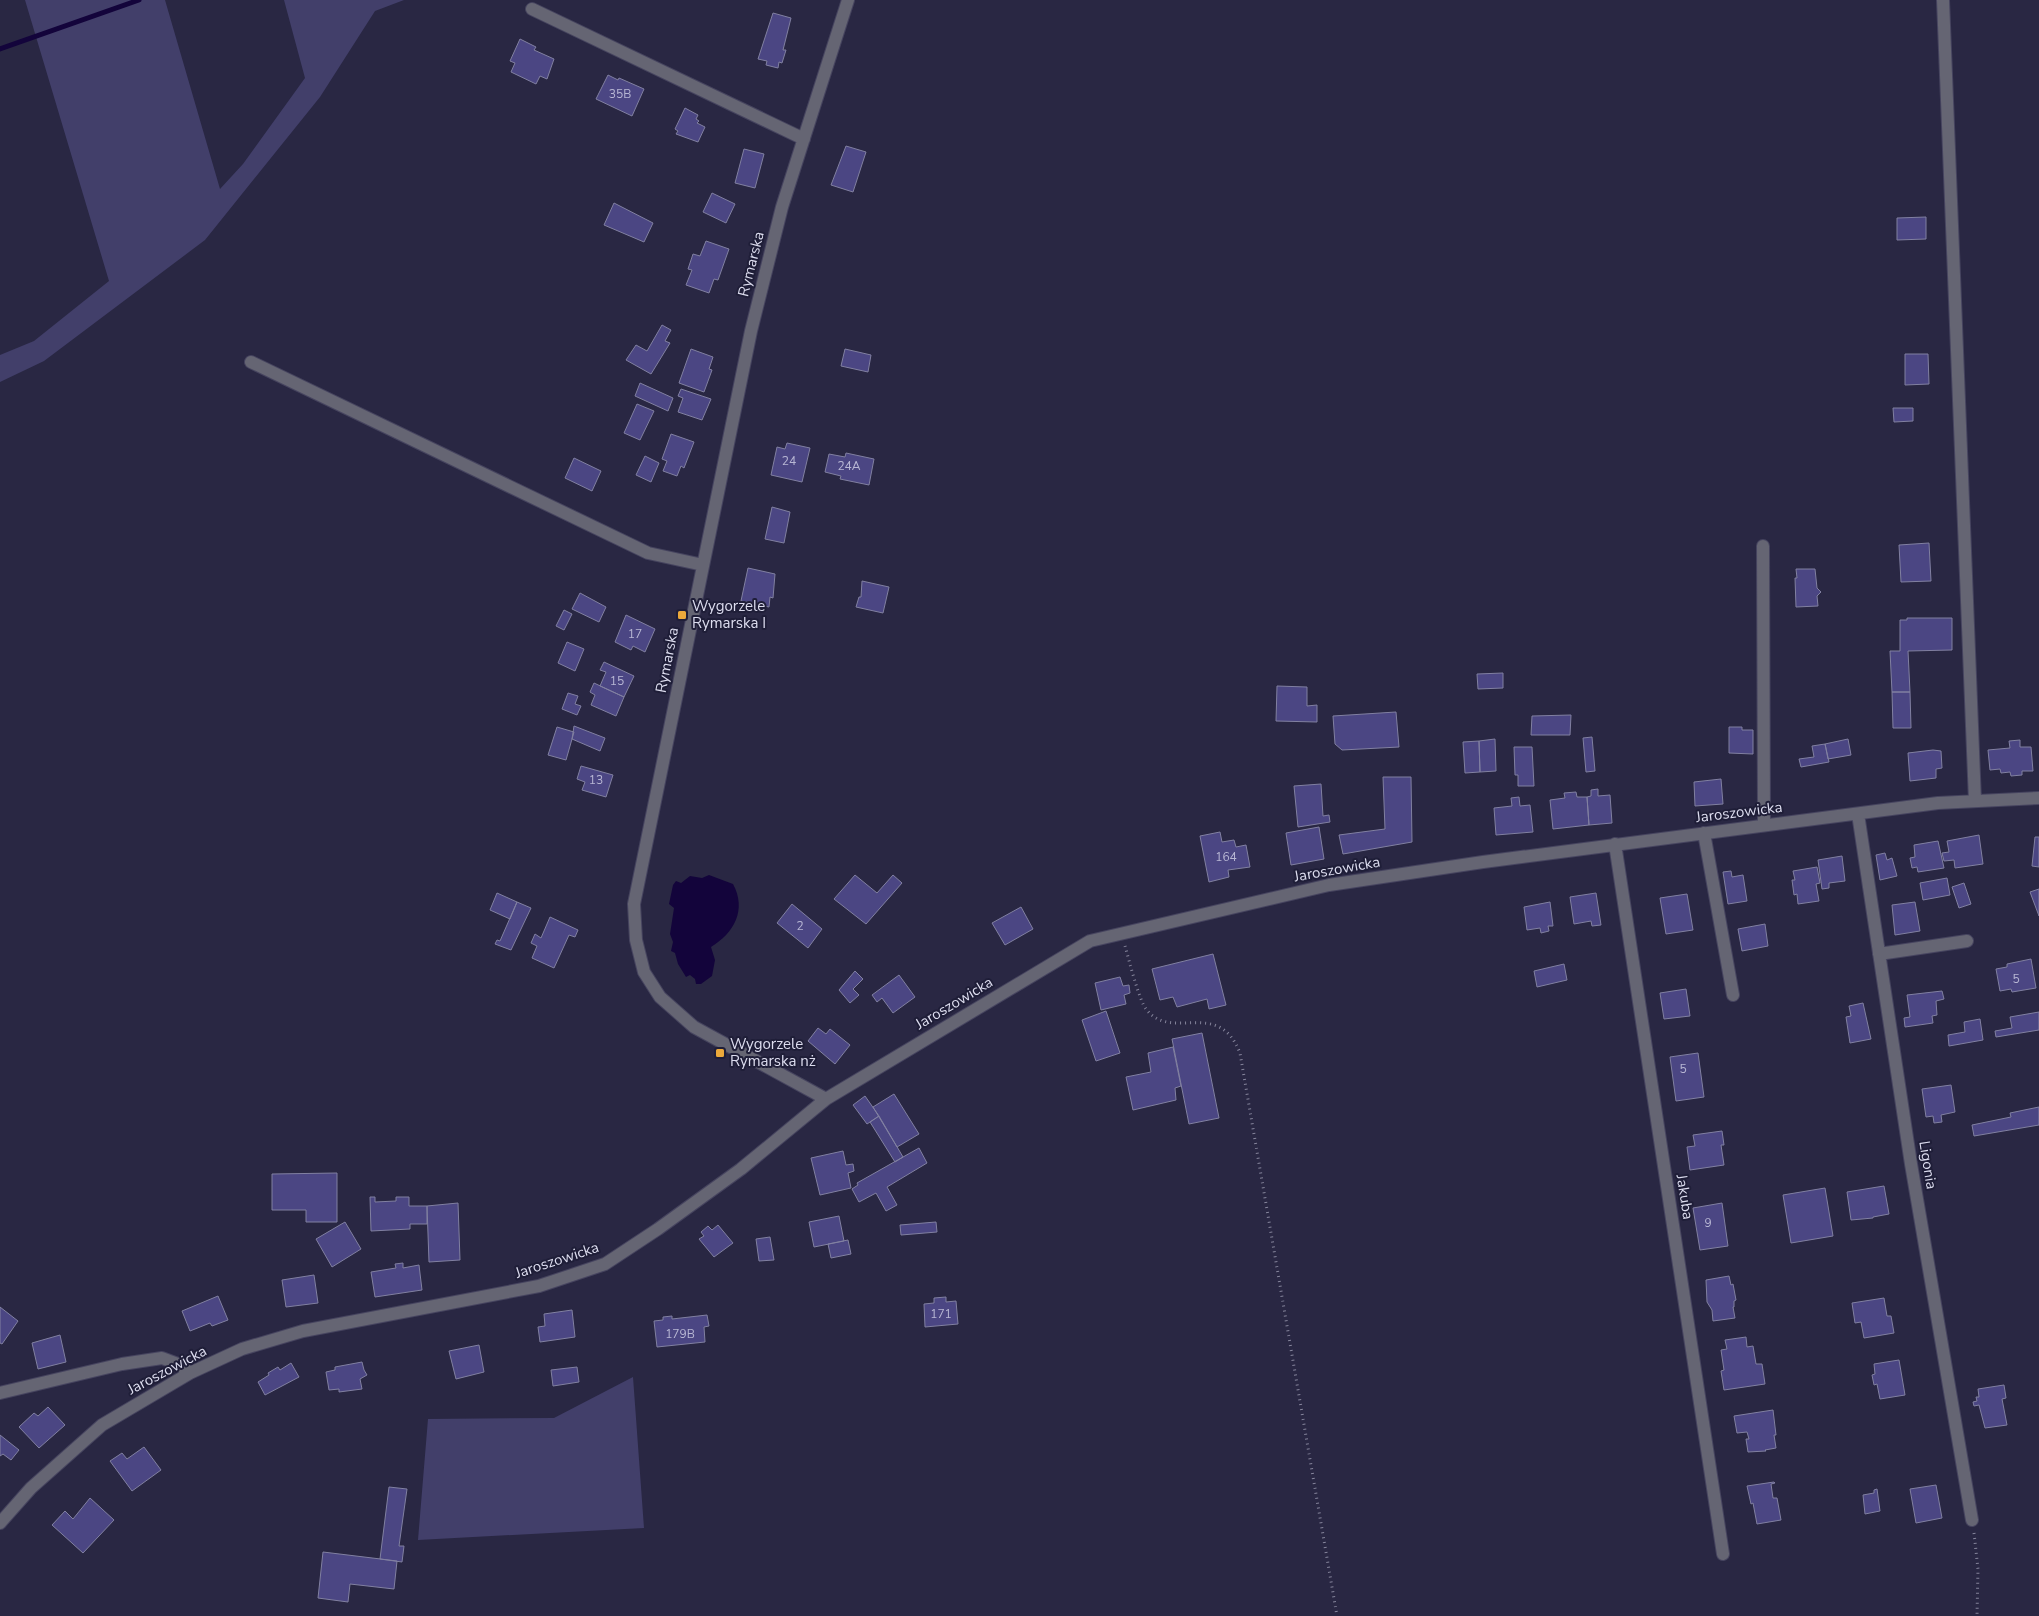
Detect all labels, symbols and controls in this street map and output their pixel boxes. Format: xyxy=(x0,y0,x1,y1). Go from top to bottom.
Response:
house number: 35B xyxy=(609,86,631,102)
street label: Rymarska xyxy=(733,229,769,299)
house number: 24 xyxy=(782,453,796,469)
house number: 24A xyxy=(837,458,861,474)
place label: Wygorzele Rymarska I xyxy=(692,596,766,633)
marker: Wygorzele Rymarska I xyxy=(676,609,688,621)
street label: Rymarska xyxy=(651,625,683,695)
house number: 17 xyxy=(628,626,642,642)
house number: 15 xyxy=(610,673,624,689)
house number: 13 xyxy=(589,772,603,788)
street label: Jaroszowicka xyxy=(1694,797,1783,827)
house number: 164 xyxy=(1215,849,1237,865)
street label: Jaroszowicka xyxy=(1291,852,1382,887)
house number: 2 xyxy=(796,918,804,934)
house number: 5 xyxy=(2012,971,2020,987)
street label: Jaroszowicka xyxy=(911,972,996,1034)
place label: Wygorzele Rymarska nż xyxy=(730,1034,816,1071)
marker: Wygorzele Rymarska nż xyxy=(714,1047,726,1059)
house number: 5 xyxy=(1679,1061,1687,1077)
street label: Ligonia xyxy=(1914,1139,1942,1191)
street label: Jakuba xyxy=(1671,1172,1698,1221)
house number: 9 xyxy=(1704,1215,1712,1231)
street label: Jaroszowicka xyxy=(512,1237,601,1283)
house number: 171 xyxy=(930,1306,952,1322)
house number: 179B xyxy=(665,1326,695,1342)
street label: Jaroszowicka xyxy=(123,1341,210,1400)

